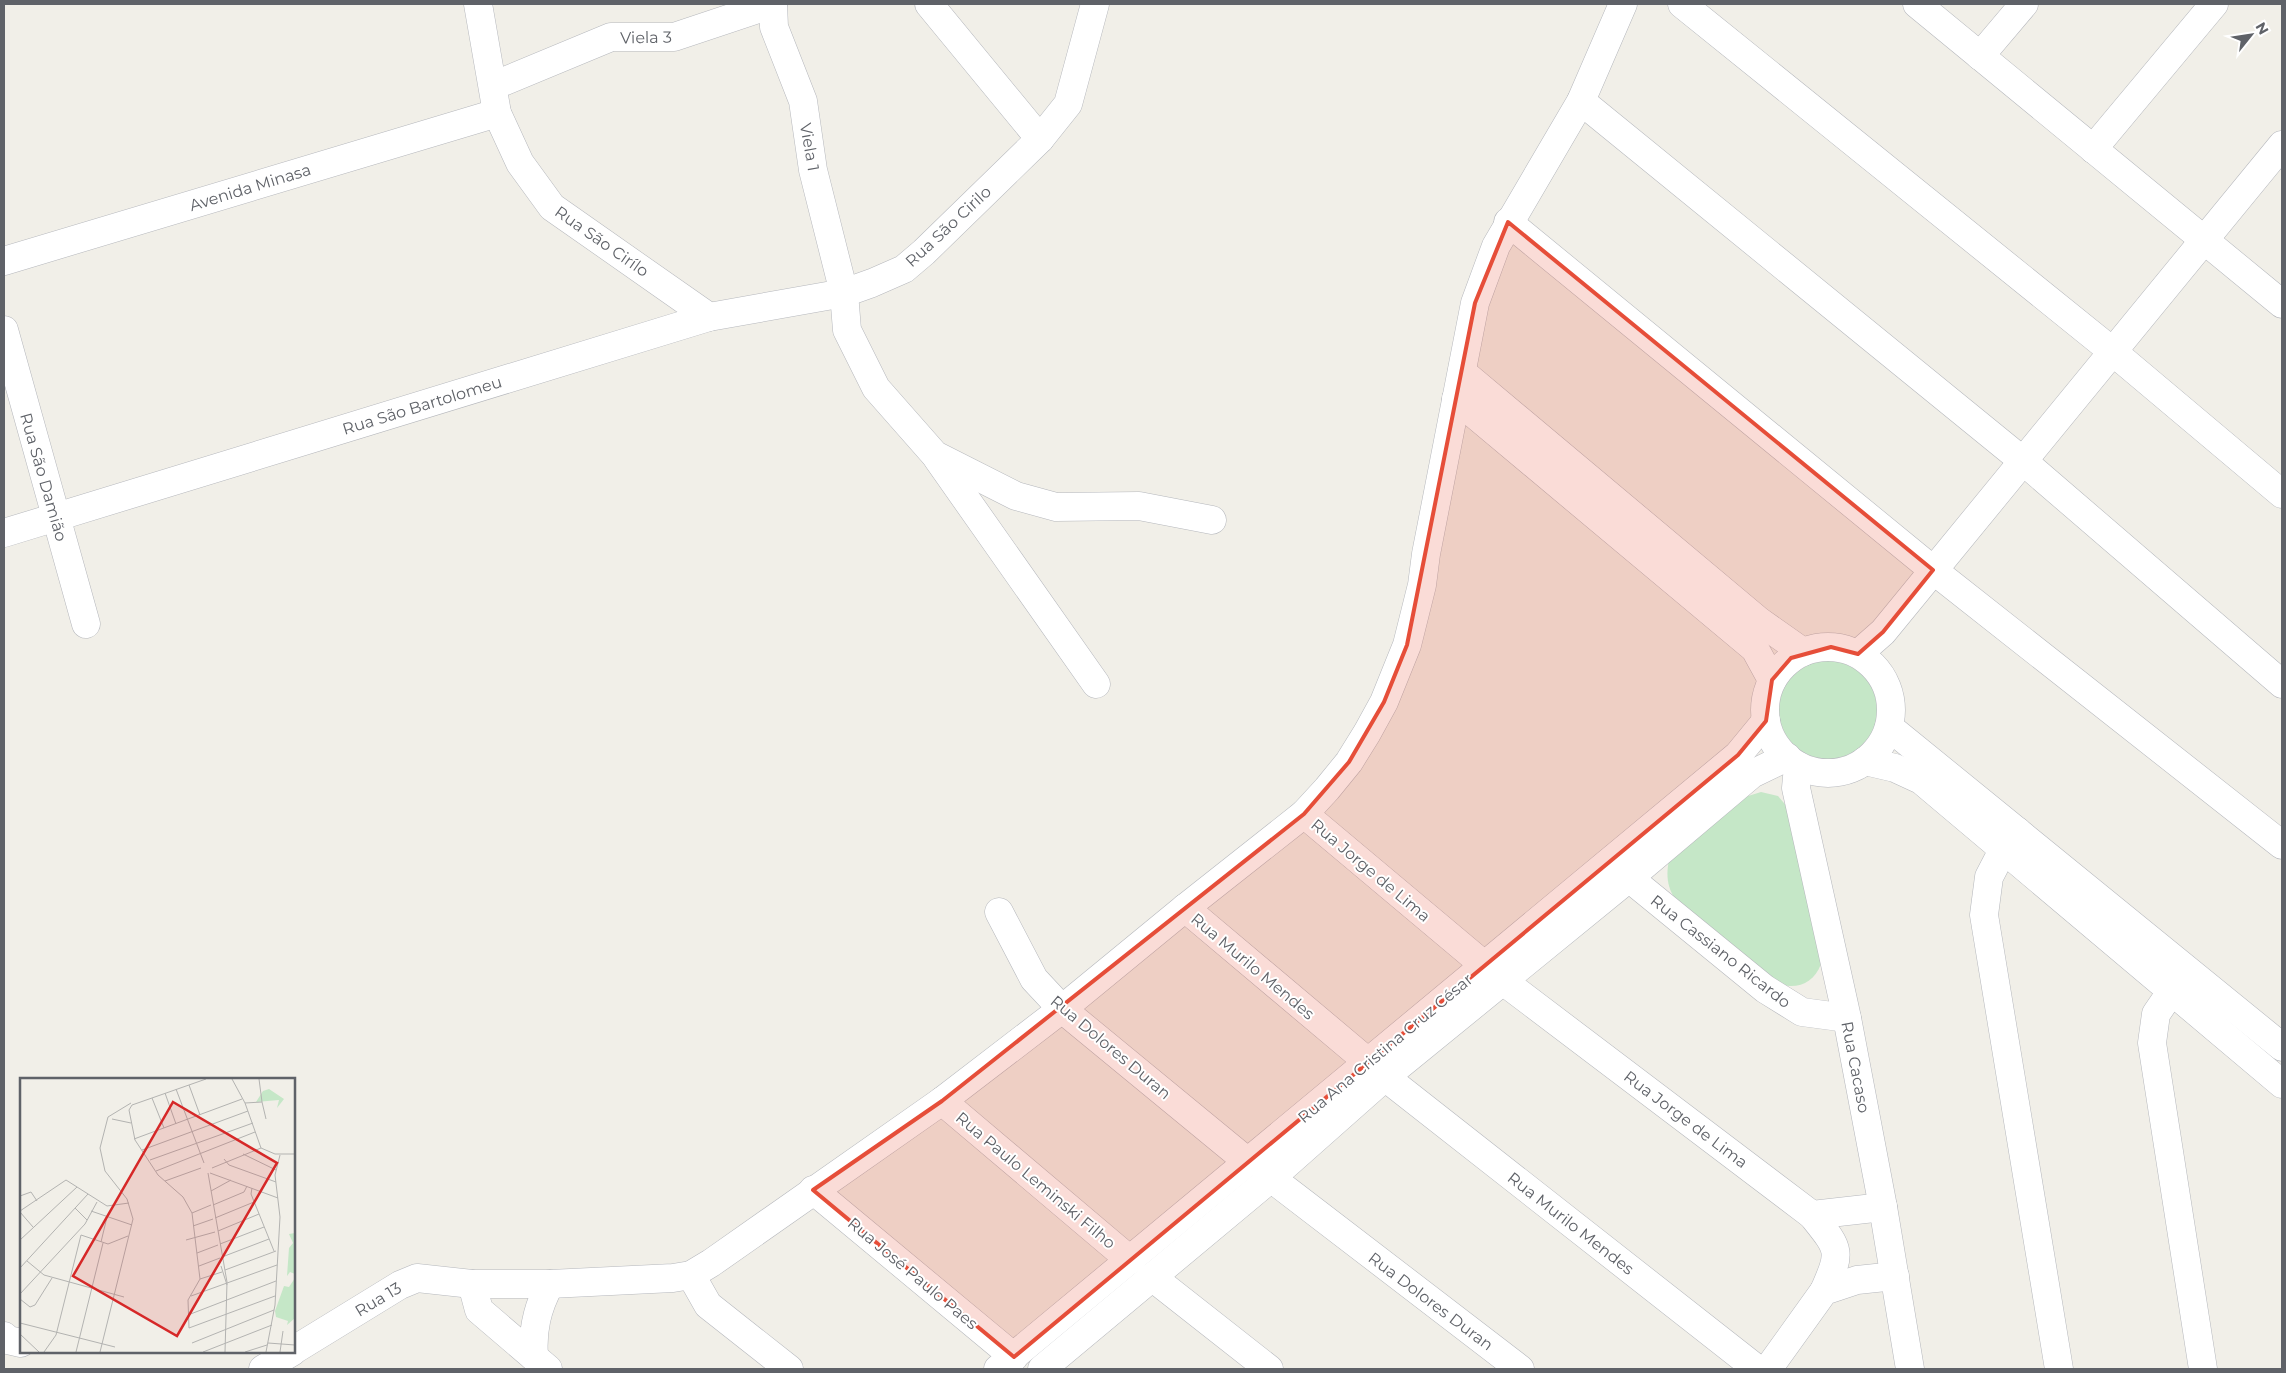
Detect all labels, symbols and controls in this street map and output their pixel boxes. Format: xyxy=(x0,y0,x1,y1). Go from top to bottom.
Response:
north arrow xyxy=(2226,10,2276,60)
text: N xyxy=(2252,19,2273,38)
street label: Viela 3 xyxy=(620,28,672,47)
street label: Viela 1 xyxy=(796,122,823,173)
street label: Avenida Minasa xyxy=(187,160,313,215)
street label: Rua São Cirilo xyxy=(902,182,995,271)
street label: Rua São Cirílo xyxy=(551,202,652,281)
street label: Rua São Bartolomeu xyxy=(340,372,504,439)
street label: Rua São Damião xyxy=(16,411,71,544)
street label: Rua Jorge de Lima xyxy=(1307,815,1434,926)
street label: Rua Cassiano Ricardo xyxy=(1647,891,1794,1012)
street label: Rua Murilo Mendes xyxy=(1187,909,1318,1024)
street label: Rua Ana Cristina Cruz César xyxy=(1294,970,1476,1127)
street label: Rua Dolores Duran xyxy=(1047,991,1175,1103)
street label: Rua Cacaso xyxy=(1837,1020,1874,1115)
street label: Rua Jorge de Lima xyxy=(1620,1067,1751,1172)
inset map xyxy=(20,1078,295,1353)
street label: Rua Paulo Leminski Filho xyxy=(952,1108,1119,1253)
street label: Rua Murilo Mendes xyxy=(1504,1168,1638,1279)
street label: Rua José Paulo Paes xyxy=(844,1213,982,1333)
street label: Rua Dolores Duran xyxy=(1365,1248,1497,1355)
street label: Rua 13 xyxy=(352,1278,405,1321)

